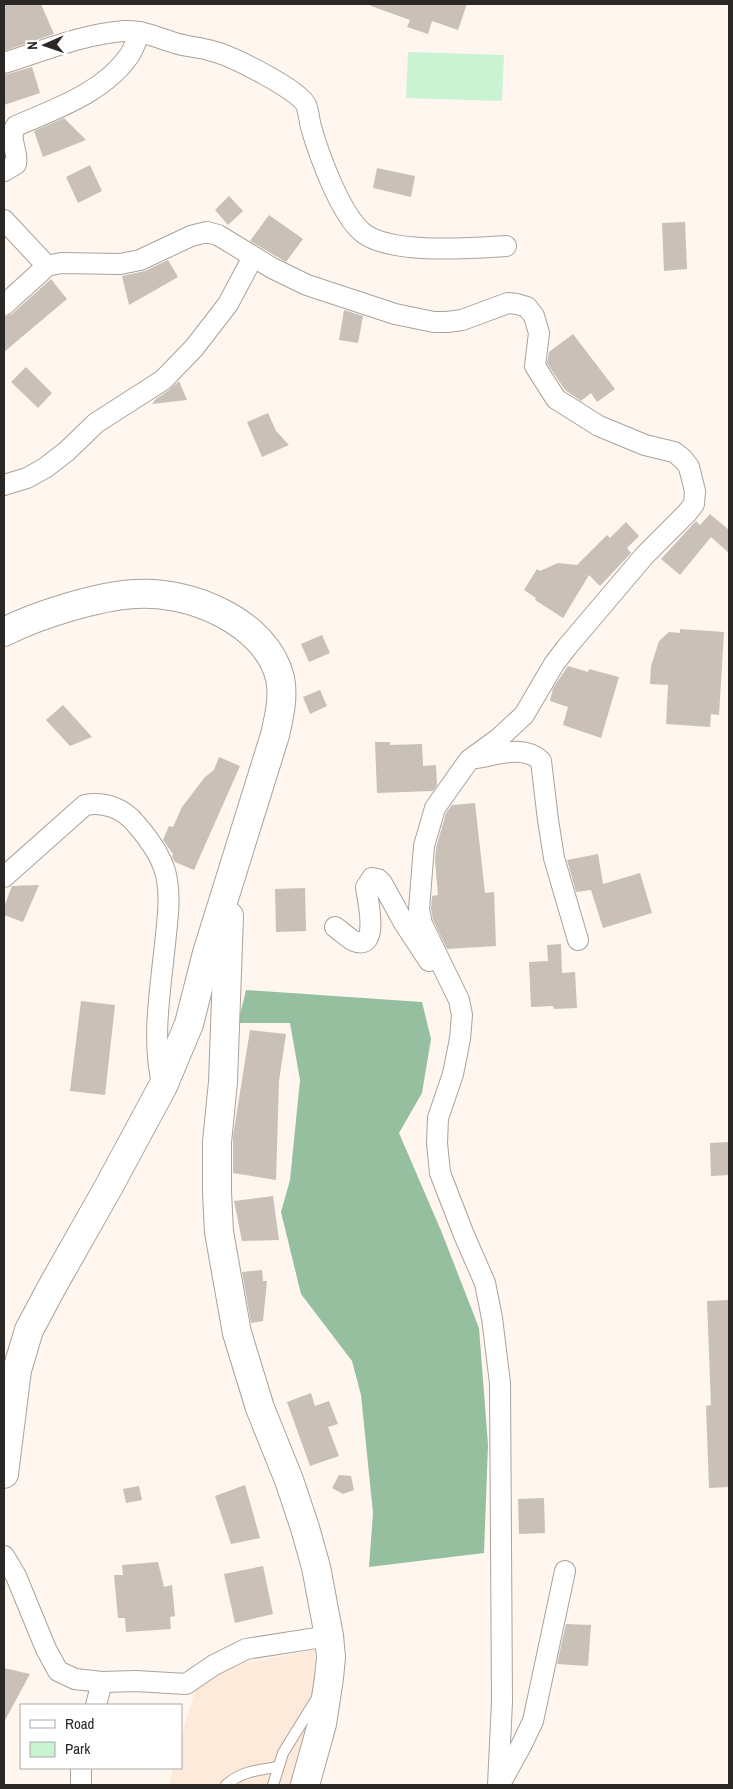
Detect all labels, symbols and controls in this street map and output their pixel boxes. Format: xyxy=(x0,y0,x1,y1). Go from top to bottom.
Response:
north arrow xyxy=(20,20,70,70)
text: N xyxy=(23,41,41,50)
legend xyxy=(20,1704,182,1769)
text: Road xyxy=(65,1713,94,1734)
text: Park xyxy=(65,1738,91,1759)

